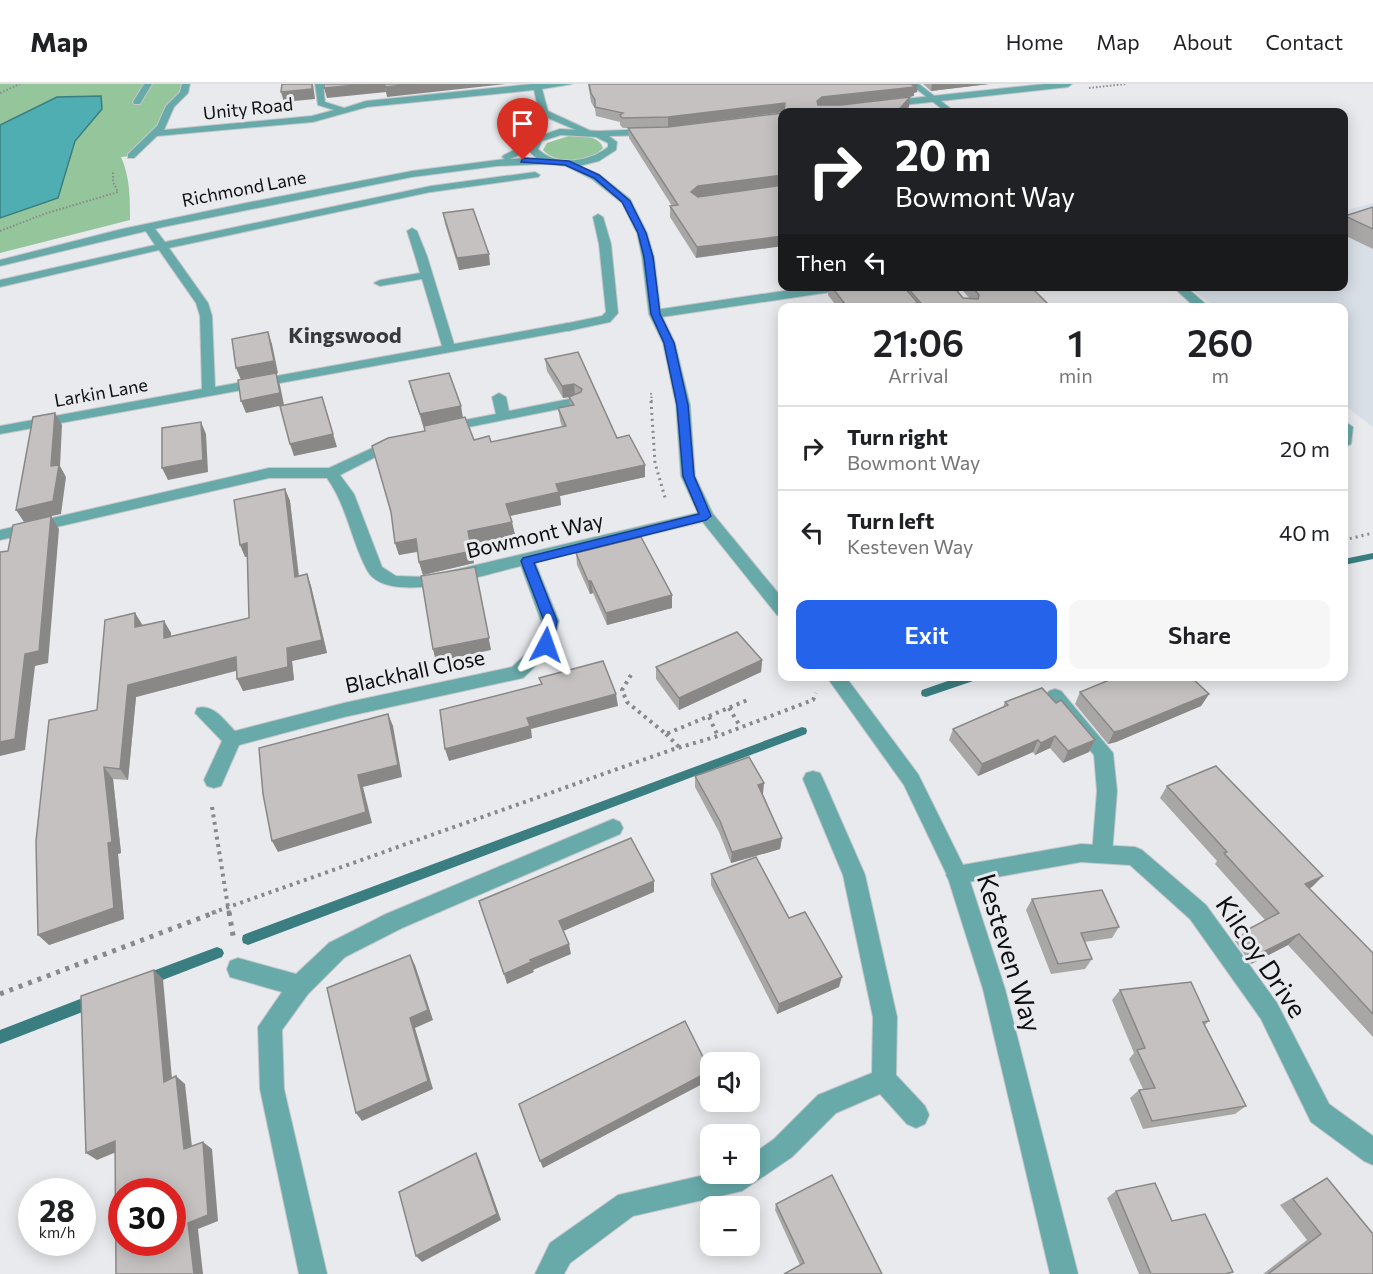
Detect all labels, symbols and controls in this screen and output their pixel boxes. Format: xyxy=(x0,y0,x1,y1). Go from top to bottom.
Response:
text: Map xyxy=(30,24,88,58)
text: Home xyxy=(1006,29,1063,54)
text: Map xyxy=(1096,29,1140,54)
text: About xyxy=(1173,29,1232,54)
text: Contact xyxy=(1265,29,1343,54)
street label: Unity Road xyxy=(202,92,294,124)
pin xyxy=(497,98,548,160)
icon: arrive xyxy=(506,107,539,140)
text: 20 m xyxy=(895,128,991,180)
icon: right xyxy=(796,132,874,210)
street label: Richmond Lane xyxy=(180,165,308,211)
text: Bowmont Way xyxy=(895,180,1075,213)
icon: left xyxy=(859,246,892,279)
text: Then xyxy=(796,249,847,276)
text: 21:06 xyxy=(873,320,964,364)
text: 1 xyxy=(1068,320,1084,364)
text: 260 xyxy=(1187,320,1253,364)
district label: Kingswood xyxy=(288,321,402,348)
text: Arrival xyxy=(888,363,949,387)
text: min xyxy=(1059,363,1093,387)
text: m xyxy=(1212,363,1229,387)
street label: Larkin Lane xyxy=(52,373,149,411)
text: Turn right xyxy=(847,423,948,450)
icon: right xyxy=(796,432,829,465)
text: 20 m xyxy=(1280,435,1330,462)
text: Bowmont Way xyxy=(847,450,980,474)
street label: Bowmont Way xyxy=(464,507,606,562)
text: Turn left xyxy=(847,507,934,534)
icon: left xyxy=(796,516,829,549)
text: 40 m xyxy=(1279,519,1330,546)
text: Kesteven Way xyxy=(847,534,973,558)
button: Exit xyxy=(796,600,1057,669)
button: Share xyxy=(1069,600,1330,669)
position arrow xyxy=(514,613,578,677)
street label: Blackhall Close xyxy=(343,644,487,698)
street label: Kesteven Way xyxy=(972,870,1049,1036)
street label: Kilcoy Drive xyxy=(1210,889,1314,1023)
map controls xyxy=(700,1052,760,1256)
button: sound xyxy=(700,1052,760,1112)
button: + xyxy=(700,1124,760,1184)
speed limit sign: 30 xyxy=(108,1178,186,1256)
text: 28 xyxy=(39,1191,75,1228)
button: − xyxy=(700,1196,760,1256)
text: km/h xyxy=(39,1223,75,1241)

